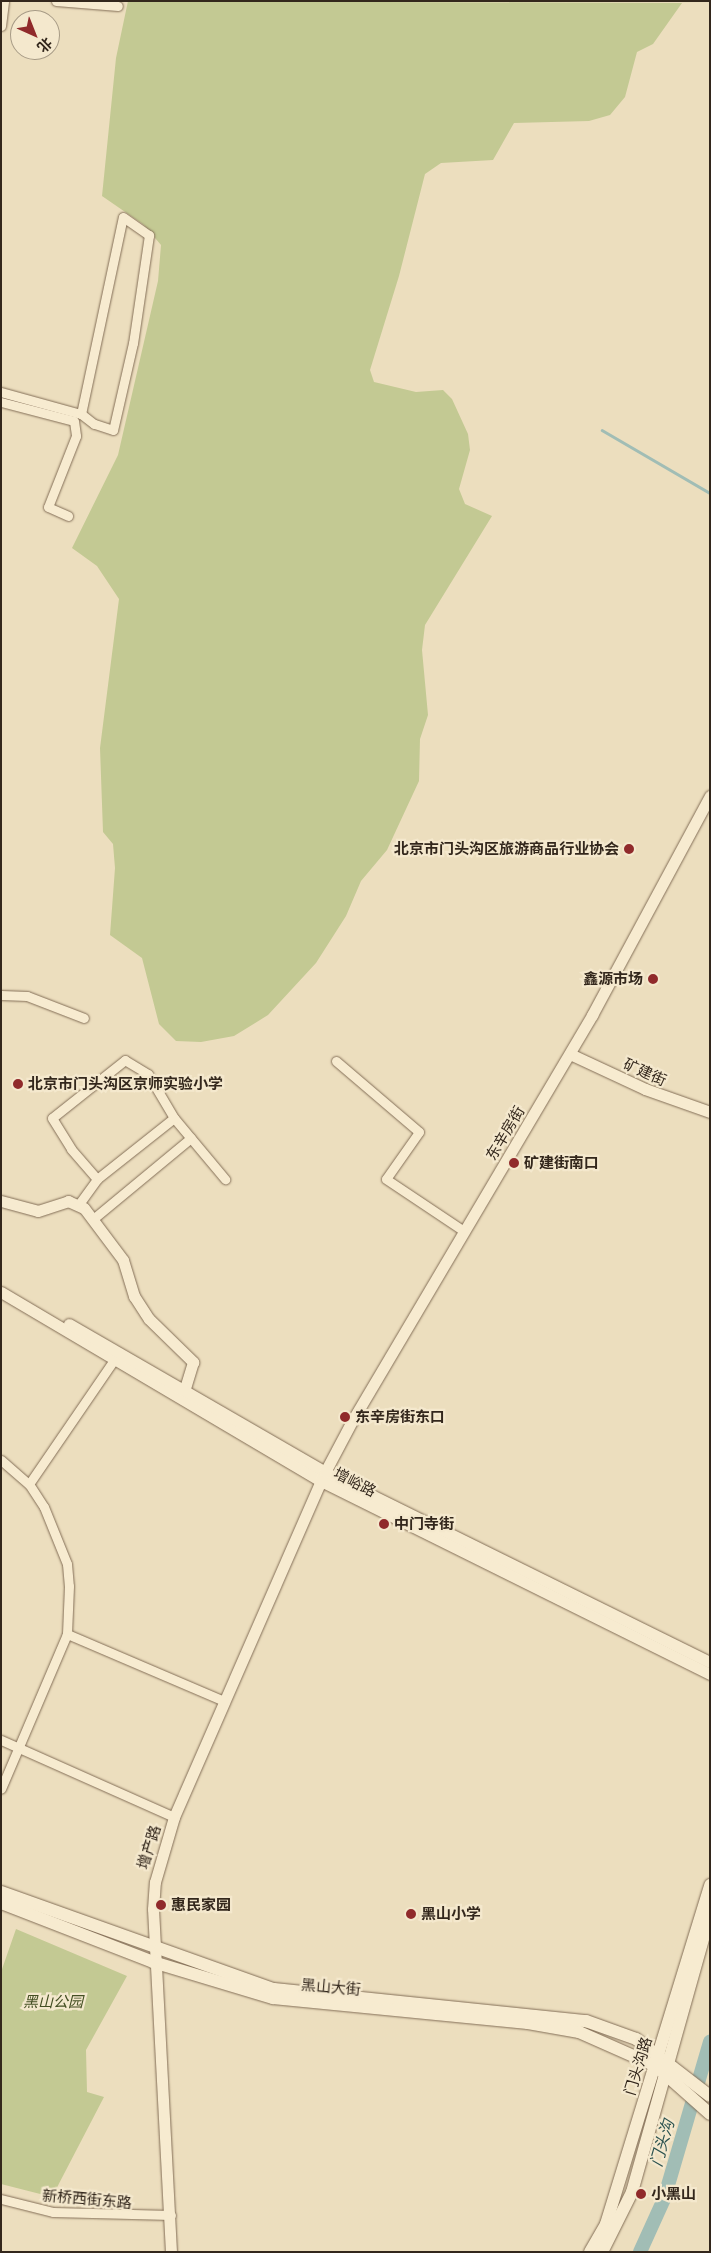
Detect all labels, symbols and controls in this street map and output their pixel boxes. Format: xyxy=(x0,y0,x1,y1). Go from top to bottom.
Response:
north arrow xyxy=(10,10,60,60)
text: 北 xyxy=(33,34,57,57)
place label: 北京市门头沟区旅游商品行业协会 xyxy=(394,840,619,858)
marker: 北京市门头沟区旅游商品行业协会 xyxy=(623,843,635,855)
place label: 鑫源市场 xyxy=(583,970,643,988)
marker: 鑫源市场 xyxy=(647,973,659,985)
street label: 矿建街 xyxy=(621,1055,669,1089)
place label: 北京市门头沟区京师实验小学 xyxy=(28,1075,223,1093)
marker: 北京市门头沟区京师实验小学 xyxy=(12,1078,24,1090)
street label: 东辛房街 xyxy=(482,1103,528,1163)
place label: 矿建街南口 xyxy=(524,1154,599,1172)
marker: 矿建街南口 xyxy=(508,1157,520,1169)
place label: 东辛房街东口 xyxy=(355,1408,445,1426)
marker: 东辛房街东口 xyxy=(339,1411,351,1423)
street label: 增峪路 xyxy=(331,1464,379,1500)
place label: 中门寺街 xyxy=(394,1515,454,1533)
marker: 中门寺街 xyxy=(378,1518,390,1530)
street label: 增产路 xyxy=(134,1823,164,1871)
place label: 惠民家园 xyxy=(171,1896,231,1914)
marker: 惠民家园 xyxy=(155,1899,167,1911)
place label: 黑山小学 xyxy=(421,1905,481,1923)
marker: 黑山小学 xyxy=(405,1908,417,1920)
street label: 黑山大街 xyxy=(300,1975,362,1999)
park label: 黑山公园 xyxy=(23,1993,83,2011)
street label: 门头沟路 xyxy=(621,2035,655,2097)
water label: 门头沟 xyxy=(646,2117,678,2169)
place label: 小黑山 xyxy=(651,2185,696,2203)
street label: 新桥西街东路 xyxy=(41,2186,133,2212)
marker: 小黑山 xyxy=(635,2188,647,2200)

